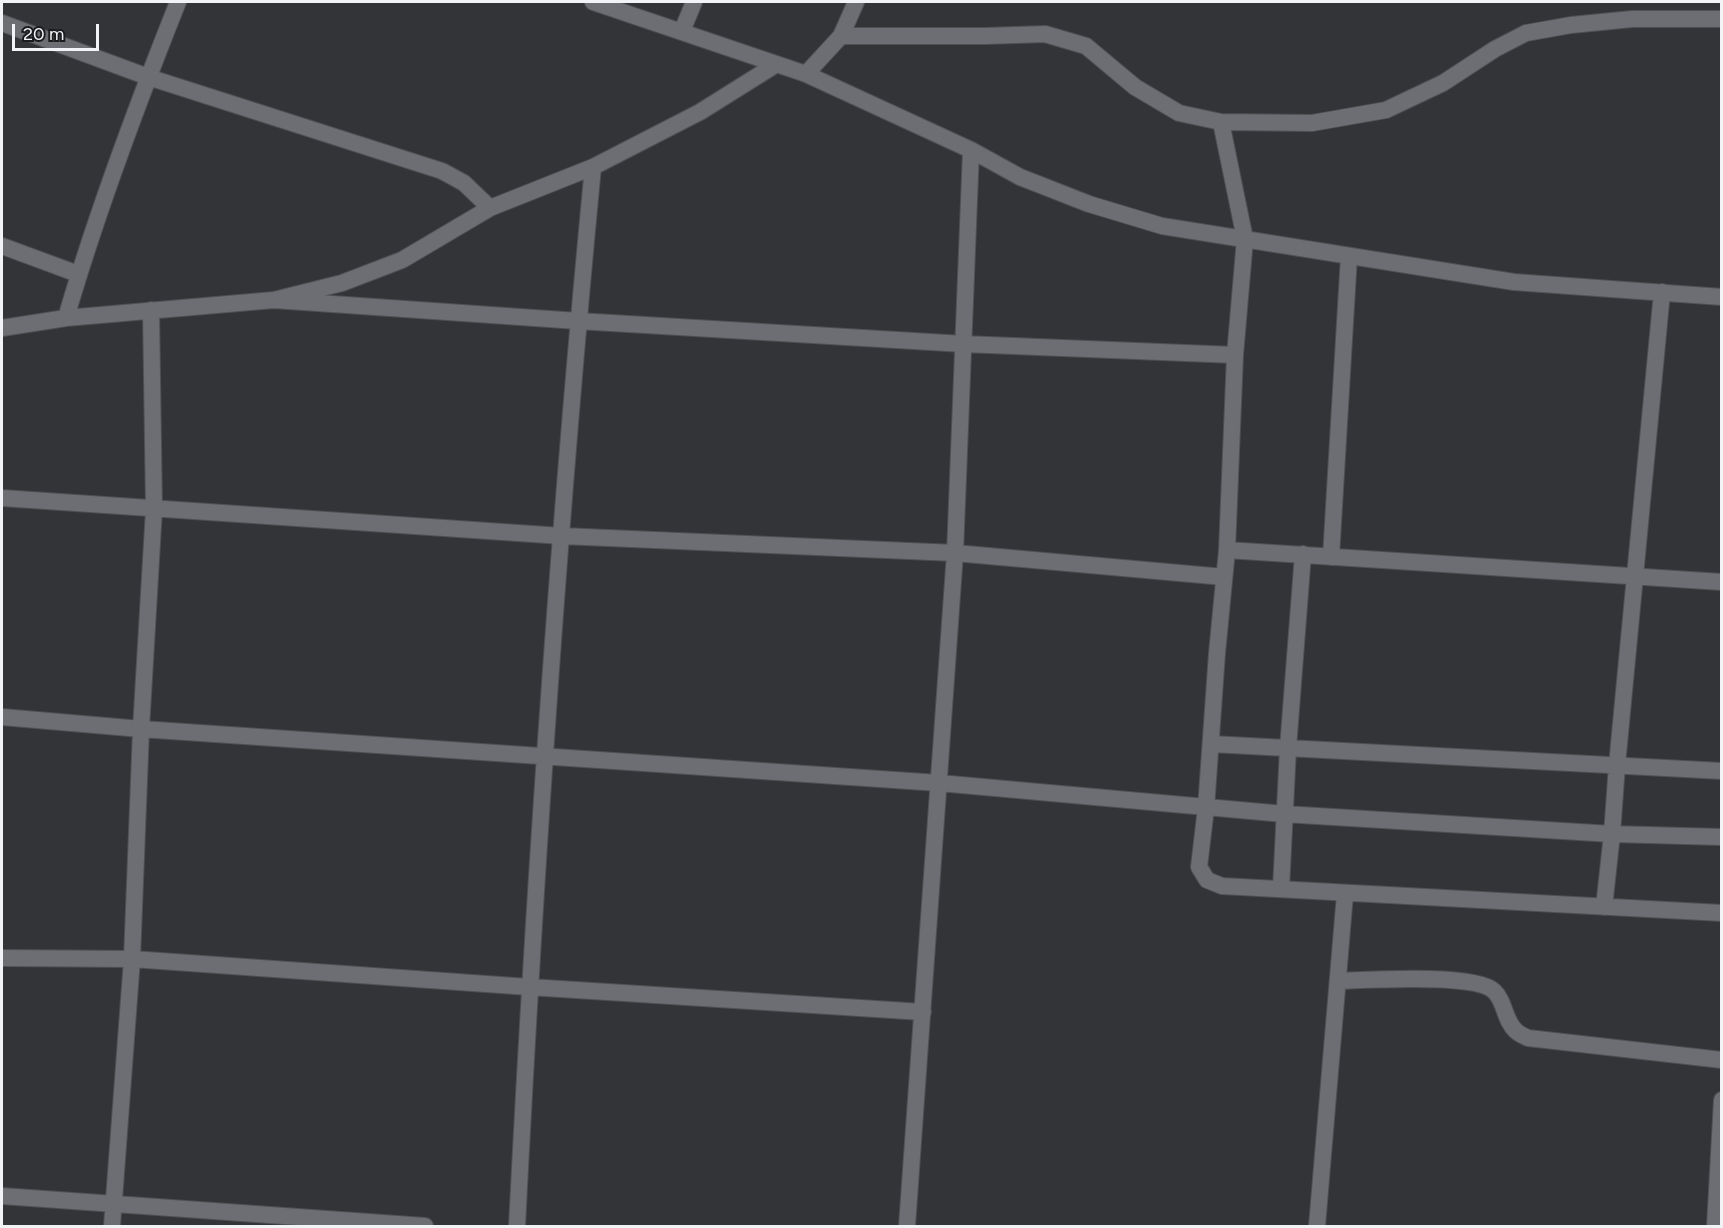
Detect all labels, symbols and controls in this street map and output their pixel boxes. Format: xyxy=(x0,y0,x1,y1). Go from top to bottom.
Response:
scale bar xyxy=(15,12,102,50)
text: 20 m xyxy=(23,23,64,45)

